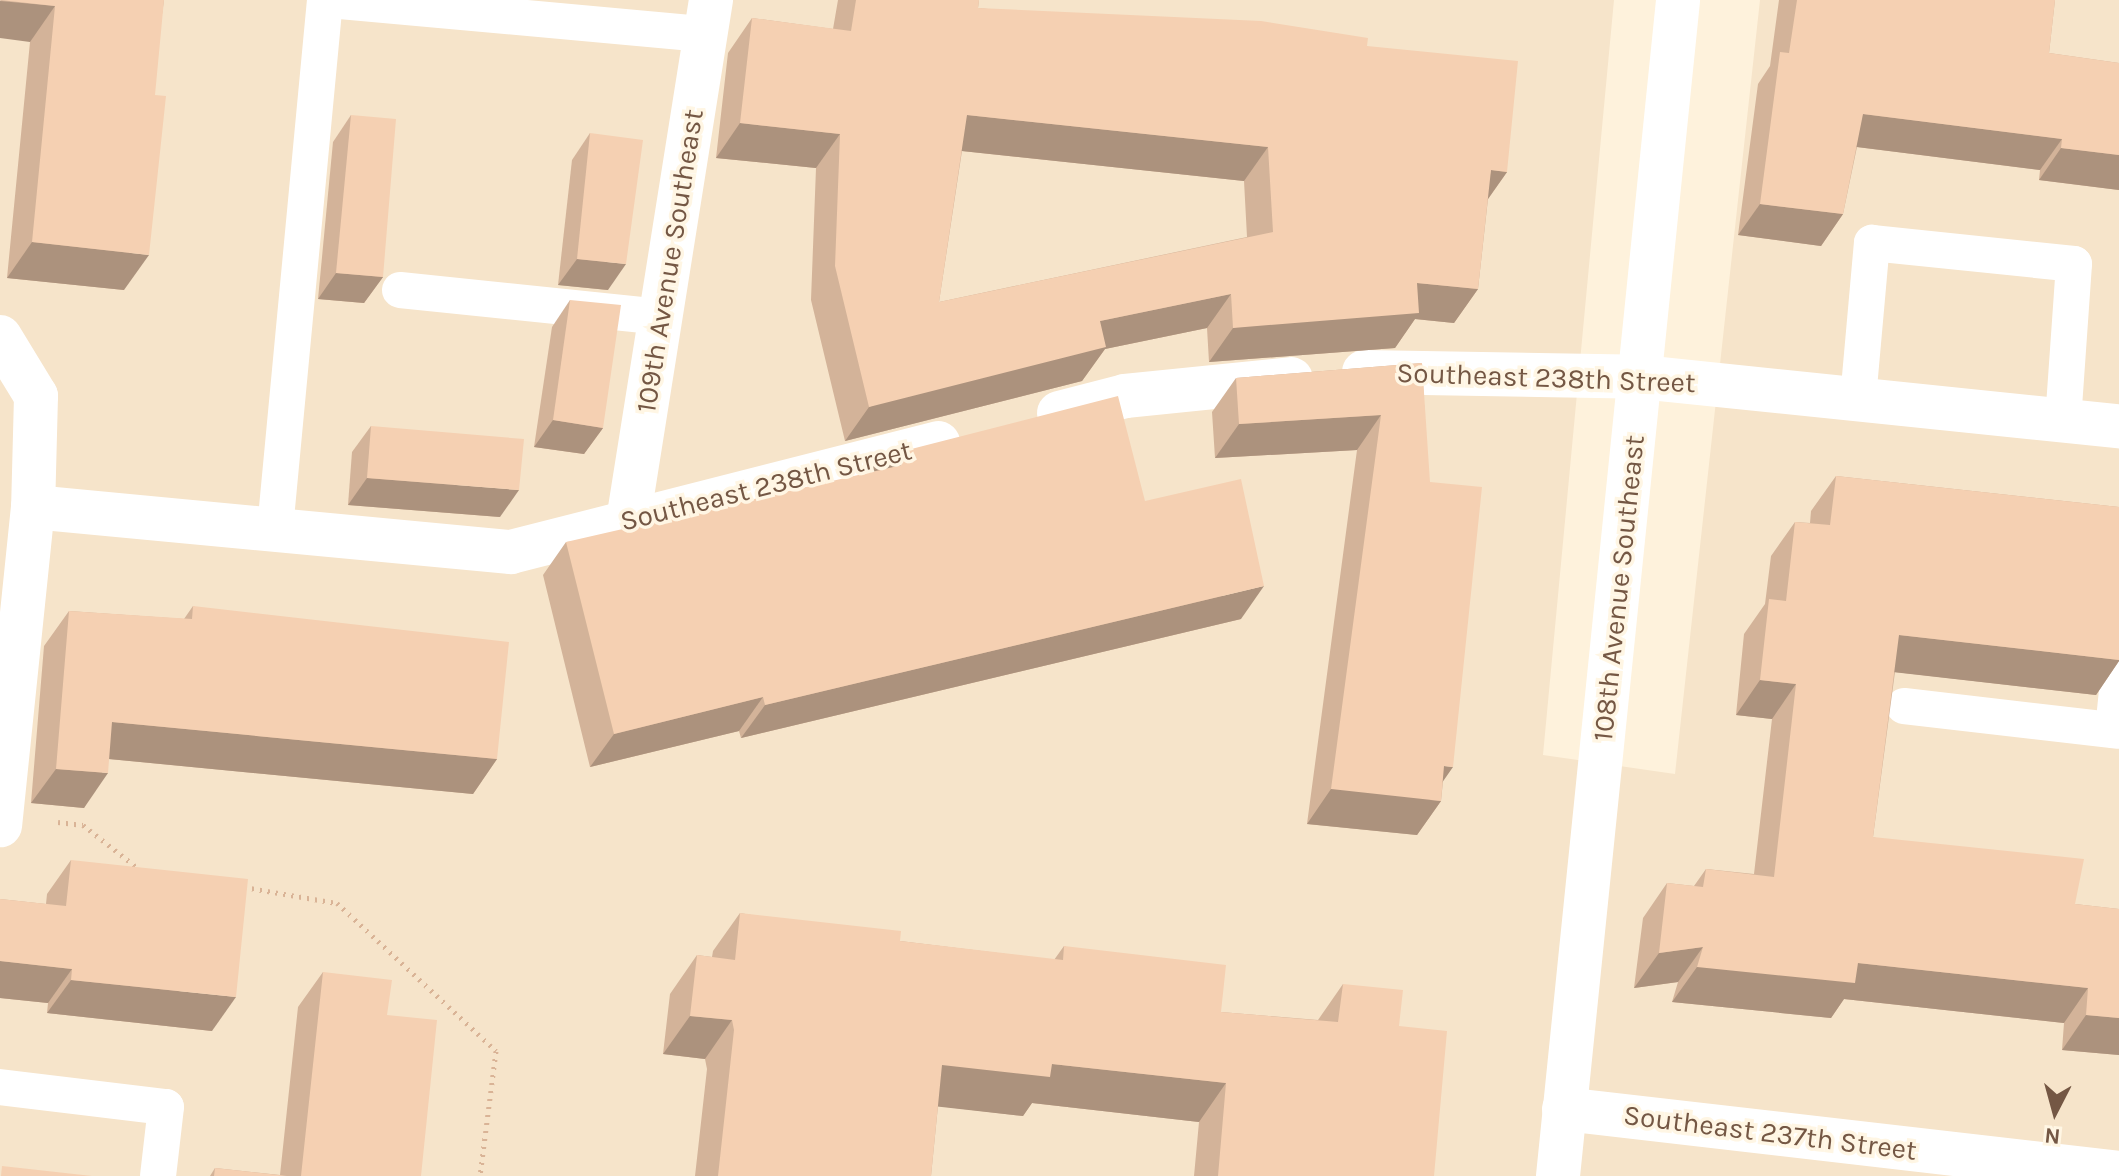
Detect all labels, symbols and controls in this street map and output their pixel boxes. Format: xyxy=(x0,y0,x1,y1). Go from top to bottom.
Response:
street label: 109th Avenue Southeast xyxy=(629,107,711,415)
street label: Southeast 238th Street xyxy=(1396,356,1696,400)
street label: 108th Avenue Southeast xyxy=(1586,433,1652,743)
street label: Southeast 238th Street xyxy=(617,434,915,538)
north arrow xyxy=(2015,1072,2095,1152)
street label: Southeast 237th Street xyxy=(1621,1098,1919,1168)
text: N xyxy=(2043,1122,2062,1150)

